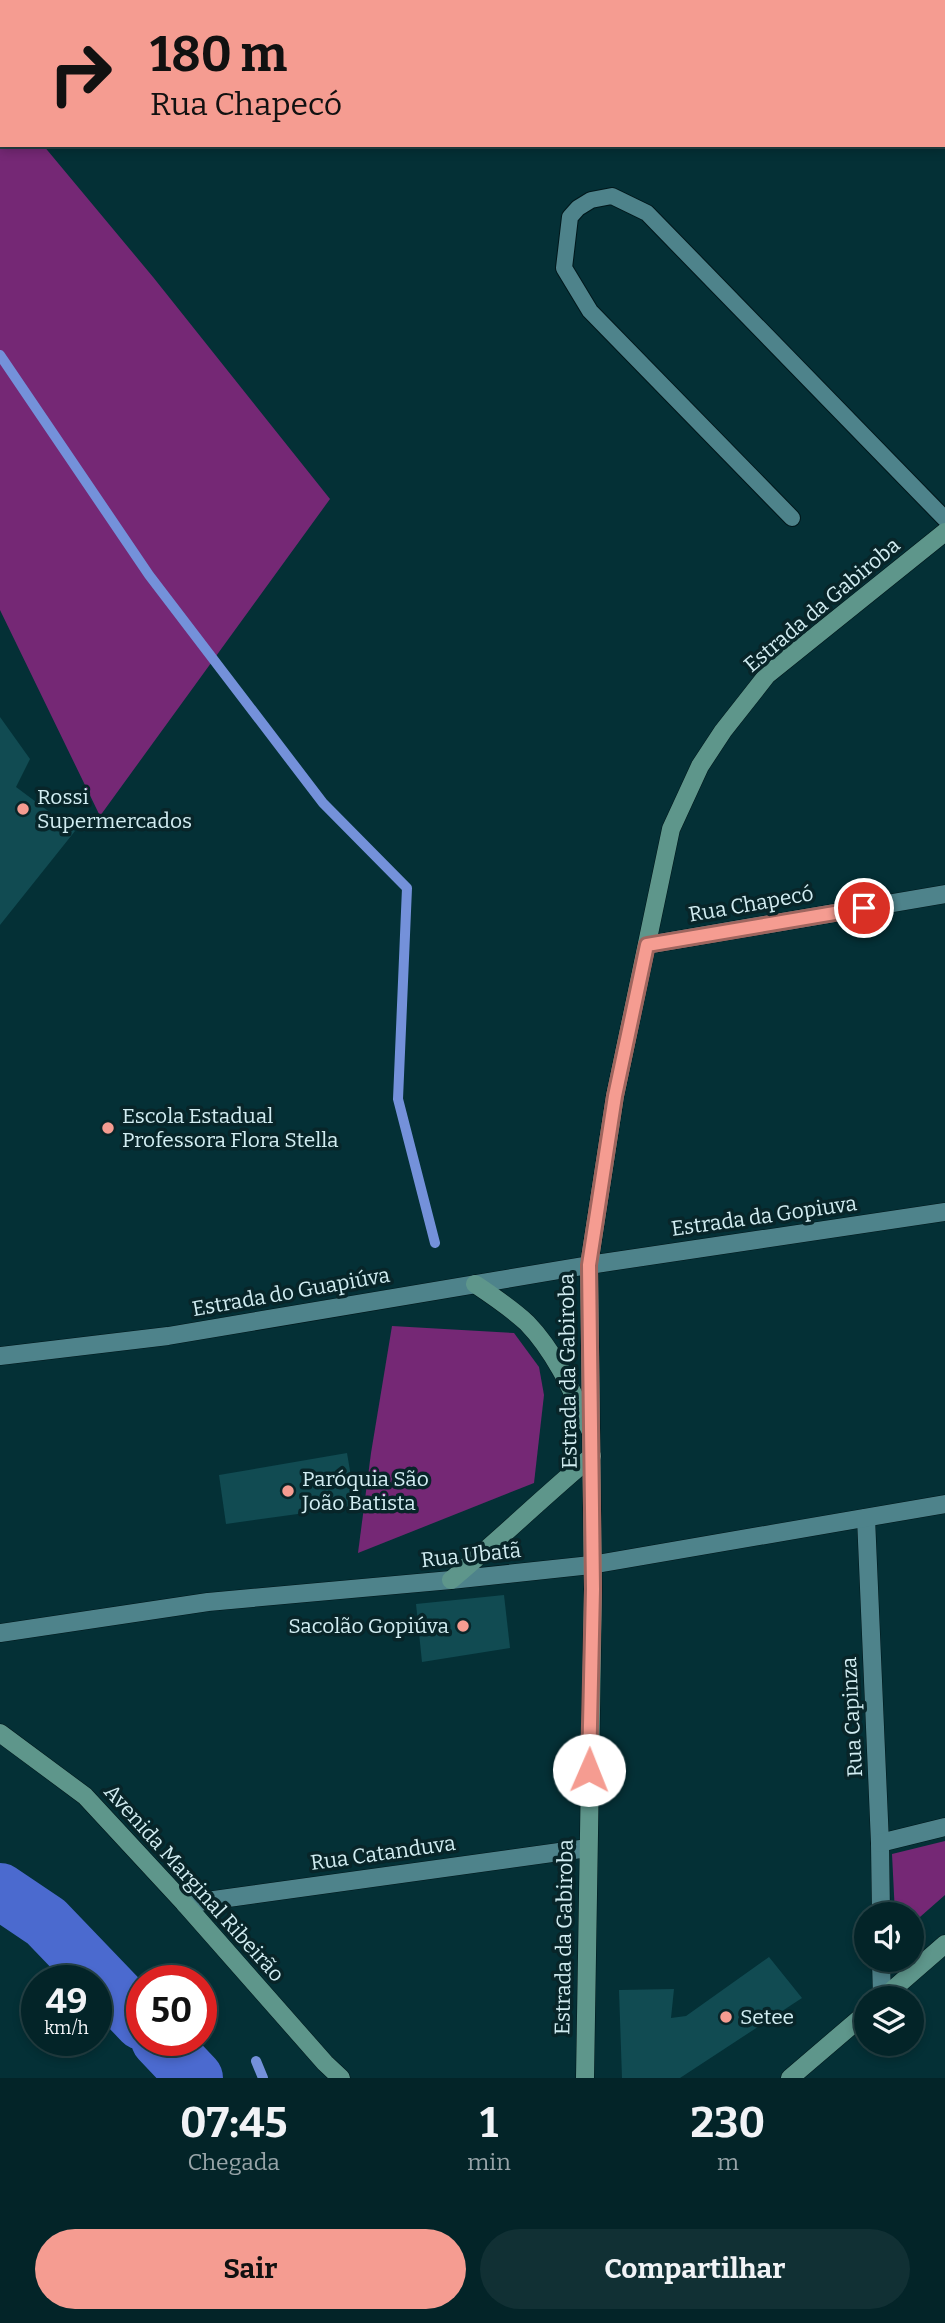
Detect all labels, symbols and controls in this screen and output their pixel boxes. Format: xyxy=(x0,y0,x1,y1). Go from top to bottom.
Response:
text: 180 m xyxy=(150,25,287,84)
icon: right xyxy=(35,28,126,119)
text: Rua Chapecó xyxy=(150,85,342,123)
street label: Estrada da Gabiroba xyxy=(739,532,906,678)
place label: Rossi Supermercados xyxy=(37,784,192,834)
marker: Rossi Supermercados xyxy=(15,801,31,817)
pin xyxy=(834,878,894,938)
street label: Rua Chapecó xyxy=(687,880,815,928)
icon: arrive xyxy=(845,889,883,927)
place label: Escola Estadual Professora Flora Stella xyxy=(122,1103,339,1153)
marker: Escola Estadual Professora Flora Stella xyxy=(100,1120,116,1136)
street label: Estrada da Gopiuva xyxy=(669,1190,859,1242)
street label: Estrada do Guapiúva xyxy=(190,1262,392,1322)
street label: Estrada da Gabiroba xyxy=(553,1272,583,1469)
place label: Paróquia São João Batista xyxy=(301,1466,429,1516)
marker: Paróquia São João Batista xyxy=(280,1483,296,1499)
street label: Rua Ubatã xyxy=(420,1537,523,1573)
place label: Sacolão Gopiúva xyxy=(288,1613,450,1639)
marker: Sacolão Gopiúva xyxy=(455,1618,471,1634)
street label: Rua Capinza xyxy=(836,1656,868,1778)
position arrow xyxy=(552,1733,626,1807)
street label: Avenida Marginal Ribeirão xyxy=(98,1779,290,1987)
street label: Rua Catanduva xyxy=(309,1830,458,1876)
street label: Estrada da Gabiroba xyxy=(549,1838,579,2035)
map controls xyxy=(854,1902,924,2056)
button: sound xyxy=(854,1902,924,1972)
speed limit sign: 50 xyxy=(126,1965,217,2056)
text: 49 xyxy=(45,1980,88,2022)
button: layers xyxy=(854,1986,924,2056)
place label: Setee xyxy=(740,2004,794,2030)
marker: Setee xyxy=(718,2009,734,2025)
text: km/h xyxy=(44,2017,89,2039)
text: 07:45 xyxy=(180,2098,287,2148)
text: 1 xyxy=(480,2098,498,2148)
text: 230 xyxy=(691,2098,765,2148)
text: Chegada xyxy=(188,2148,280,2176)
text: min xyxy=(467,2148,511,2176)
text: m xyxy=(717,2148,739,2176)
button: Sair xyxy=(35,2229,466,2309)
button: Compartilhar xyxy=(480,2229,910,2309)

